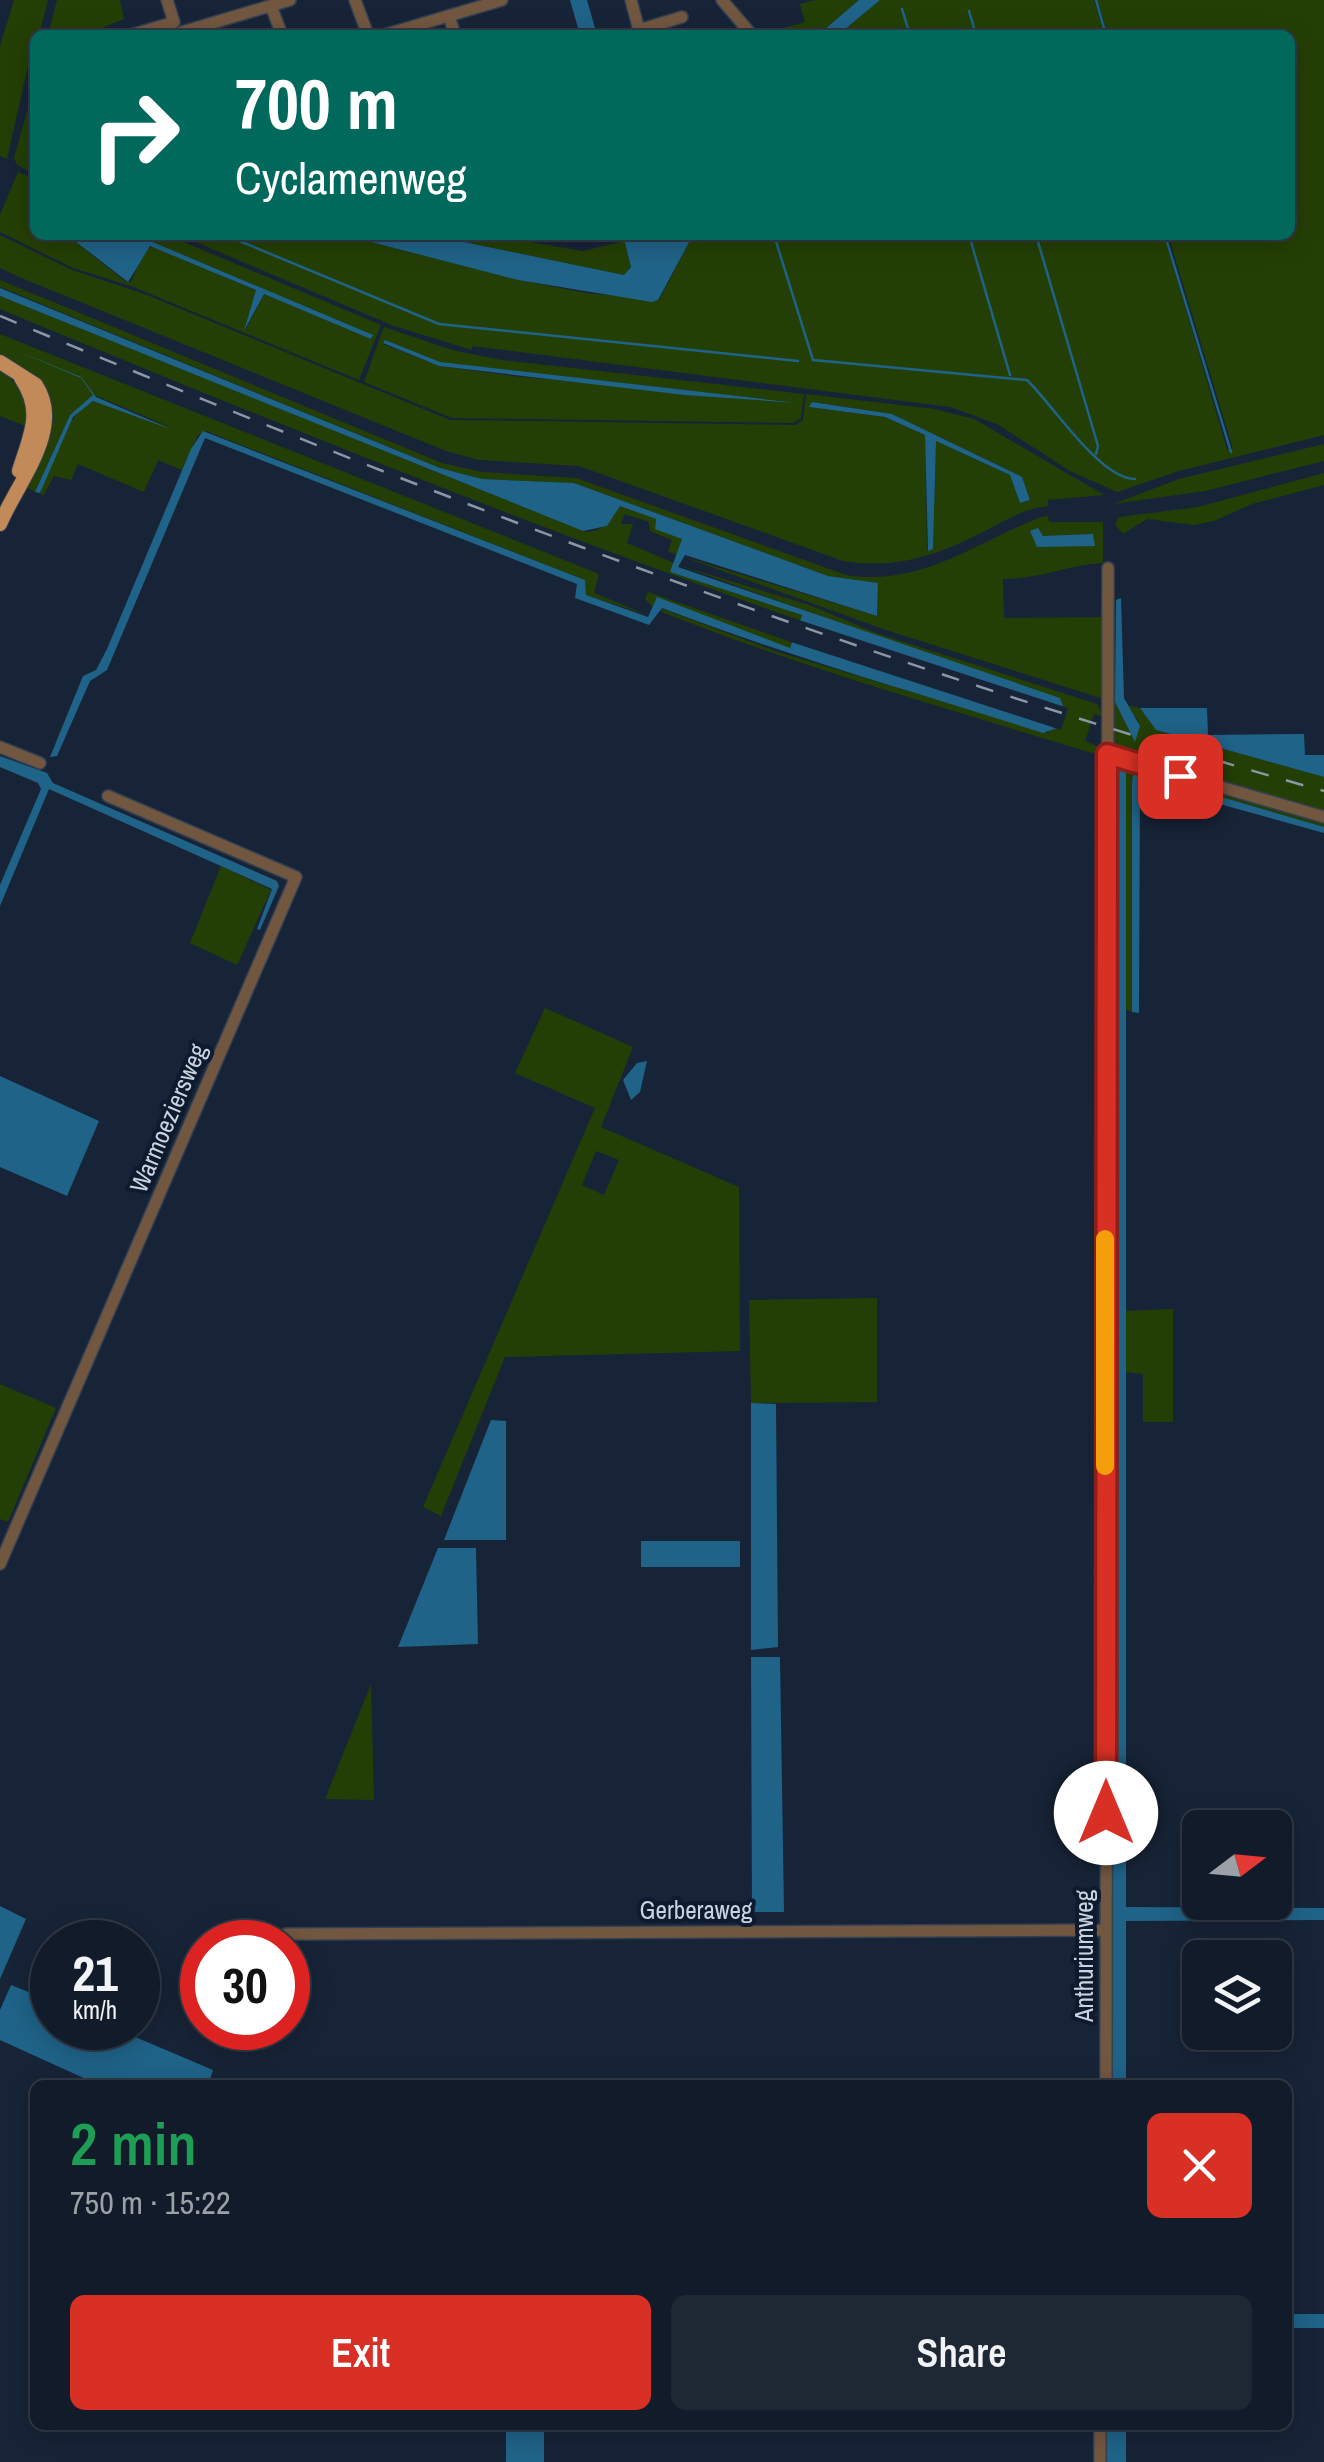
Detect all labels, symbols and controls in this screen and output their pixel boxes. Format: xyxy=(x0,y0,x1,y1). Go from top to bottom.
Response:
text: 700 m xyxy=(235,57,398,151)
icon: right xyxy=(70,70,200,200)
text: Cyclamenweg xyxy=(235,147,467,208)
pin xyxy=(1138,734,1223,819)
icon: arrive xyxy=(1153,749,1208,804)
street label: Warmoeziersweg xyxy=(121,1038,215,1198)
position arrow xyxy=(1054,1761,1158,1865)
north arrow xyxy=(1182,1810,1292,1920)
map controls xyxy=(1182,1810,1292,2050)
street label: Anthuriumweg xyxy=(1067,1889,1101,2023)
street label: Gerberaweg xyxy=(640,1893,753,1927)
speed limit sign: 30 xyxy=(180,1920,310,2050)
text: 21 xyxy=(72,1939,118,2007)
button: layers xyxy=(1182,1940,1292,2050)
text: km/h xyxy=(73,1993,117,2027)
text: 2 min xyxy=(70,2103,197,2184)
button: close xyxy=(1147,2113,1252,2218)
text: 750 m · 15:22 xyxy=(70,2181,230,2224)
button: Exit xyxy=(70,2295,651,2410)
button: Share xyxy=(671,2295,1252,2410)

